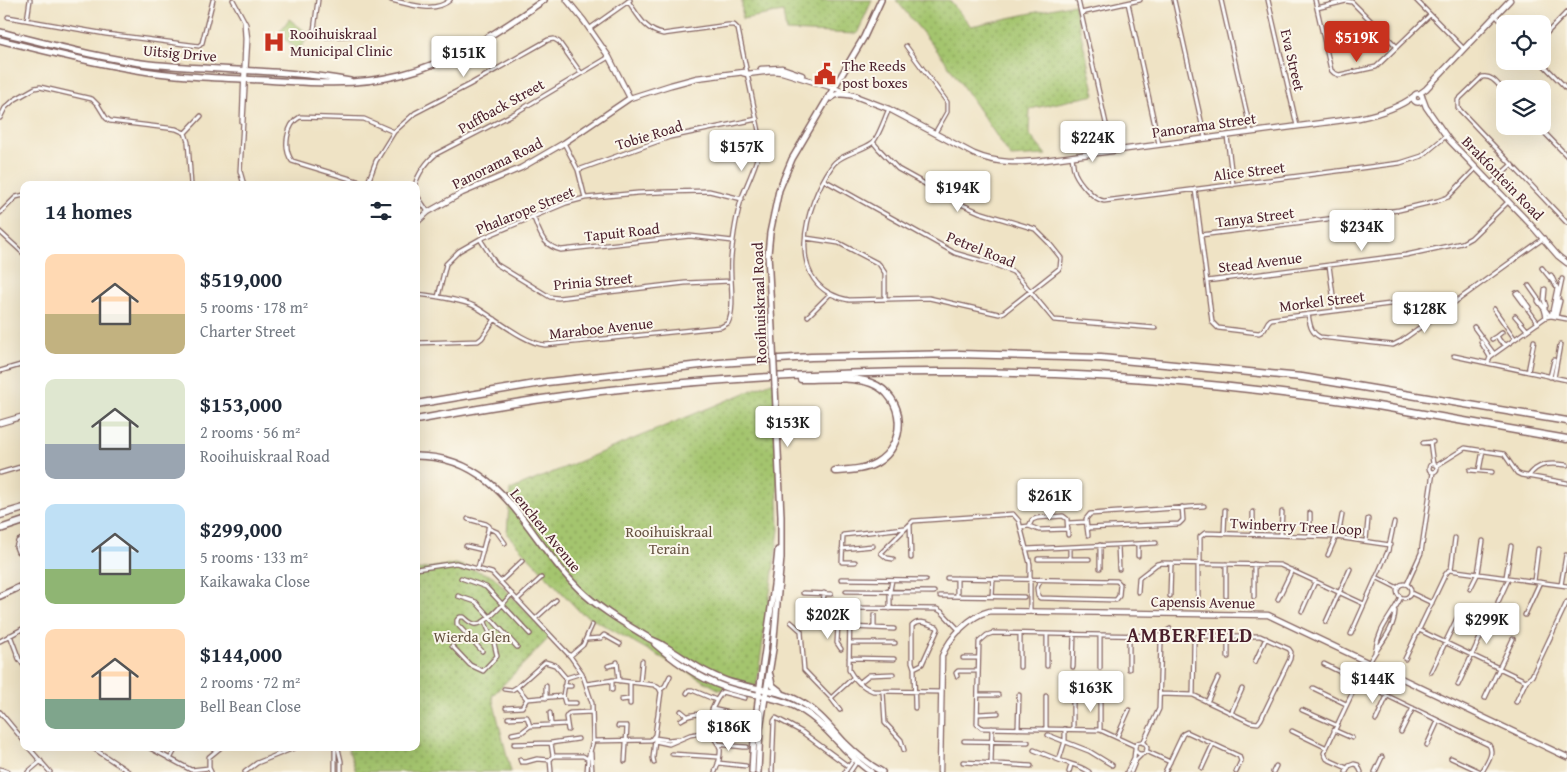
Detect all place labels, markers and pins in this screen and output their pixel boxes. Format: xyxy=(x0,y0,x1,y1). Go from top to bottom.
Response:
pin: $519K xyxy=(1322,20,1392,63)
place label: Rooihuiskraal Municipal Clinic xyxy=(290,23,393,61)
hospital icon: Rooihuiskraal Municipal Clinic xyxy=(261,29,287,55)
pin: $151K xyxy=(429,36,499,78)
place label: The Reeds post boxes xyxy=(842,55,908,93)
public building icon: The Reeds post boxes xyxy=(812,61,838,87)
pin: $224K xyxy=(1058,120,1128,163)
pin: $157K xyxy=(707,130,777,172)
pin: $194K xyxy=(923,170,993,213)
pin: $234K xyxy=(1327,210,1397,252)
pin: $128K xyxy=(1390,292,1460,334)
pin: $153K xyxy=(753,406,823,448)
pin: $261K xyxy=(1015,478,1085,521)
pin: $202K xyxy=(793,598,863,640)
pin: $299K xyxy=(1452,602,1522,645)
pin: $144K xyxy=(1338,662,1408,704)
pin: $163K xyxy=(1056,670,1126,713)
pin: $186K xyxy=(694,710,764,752)

